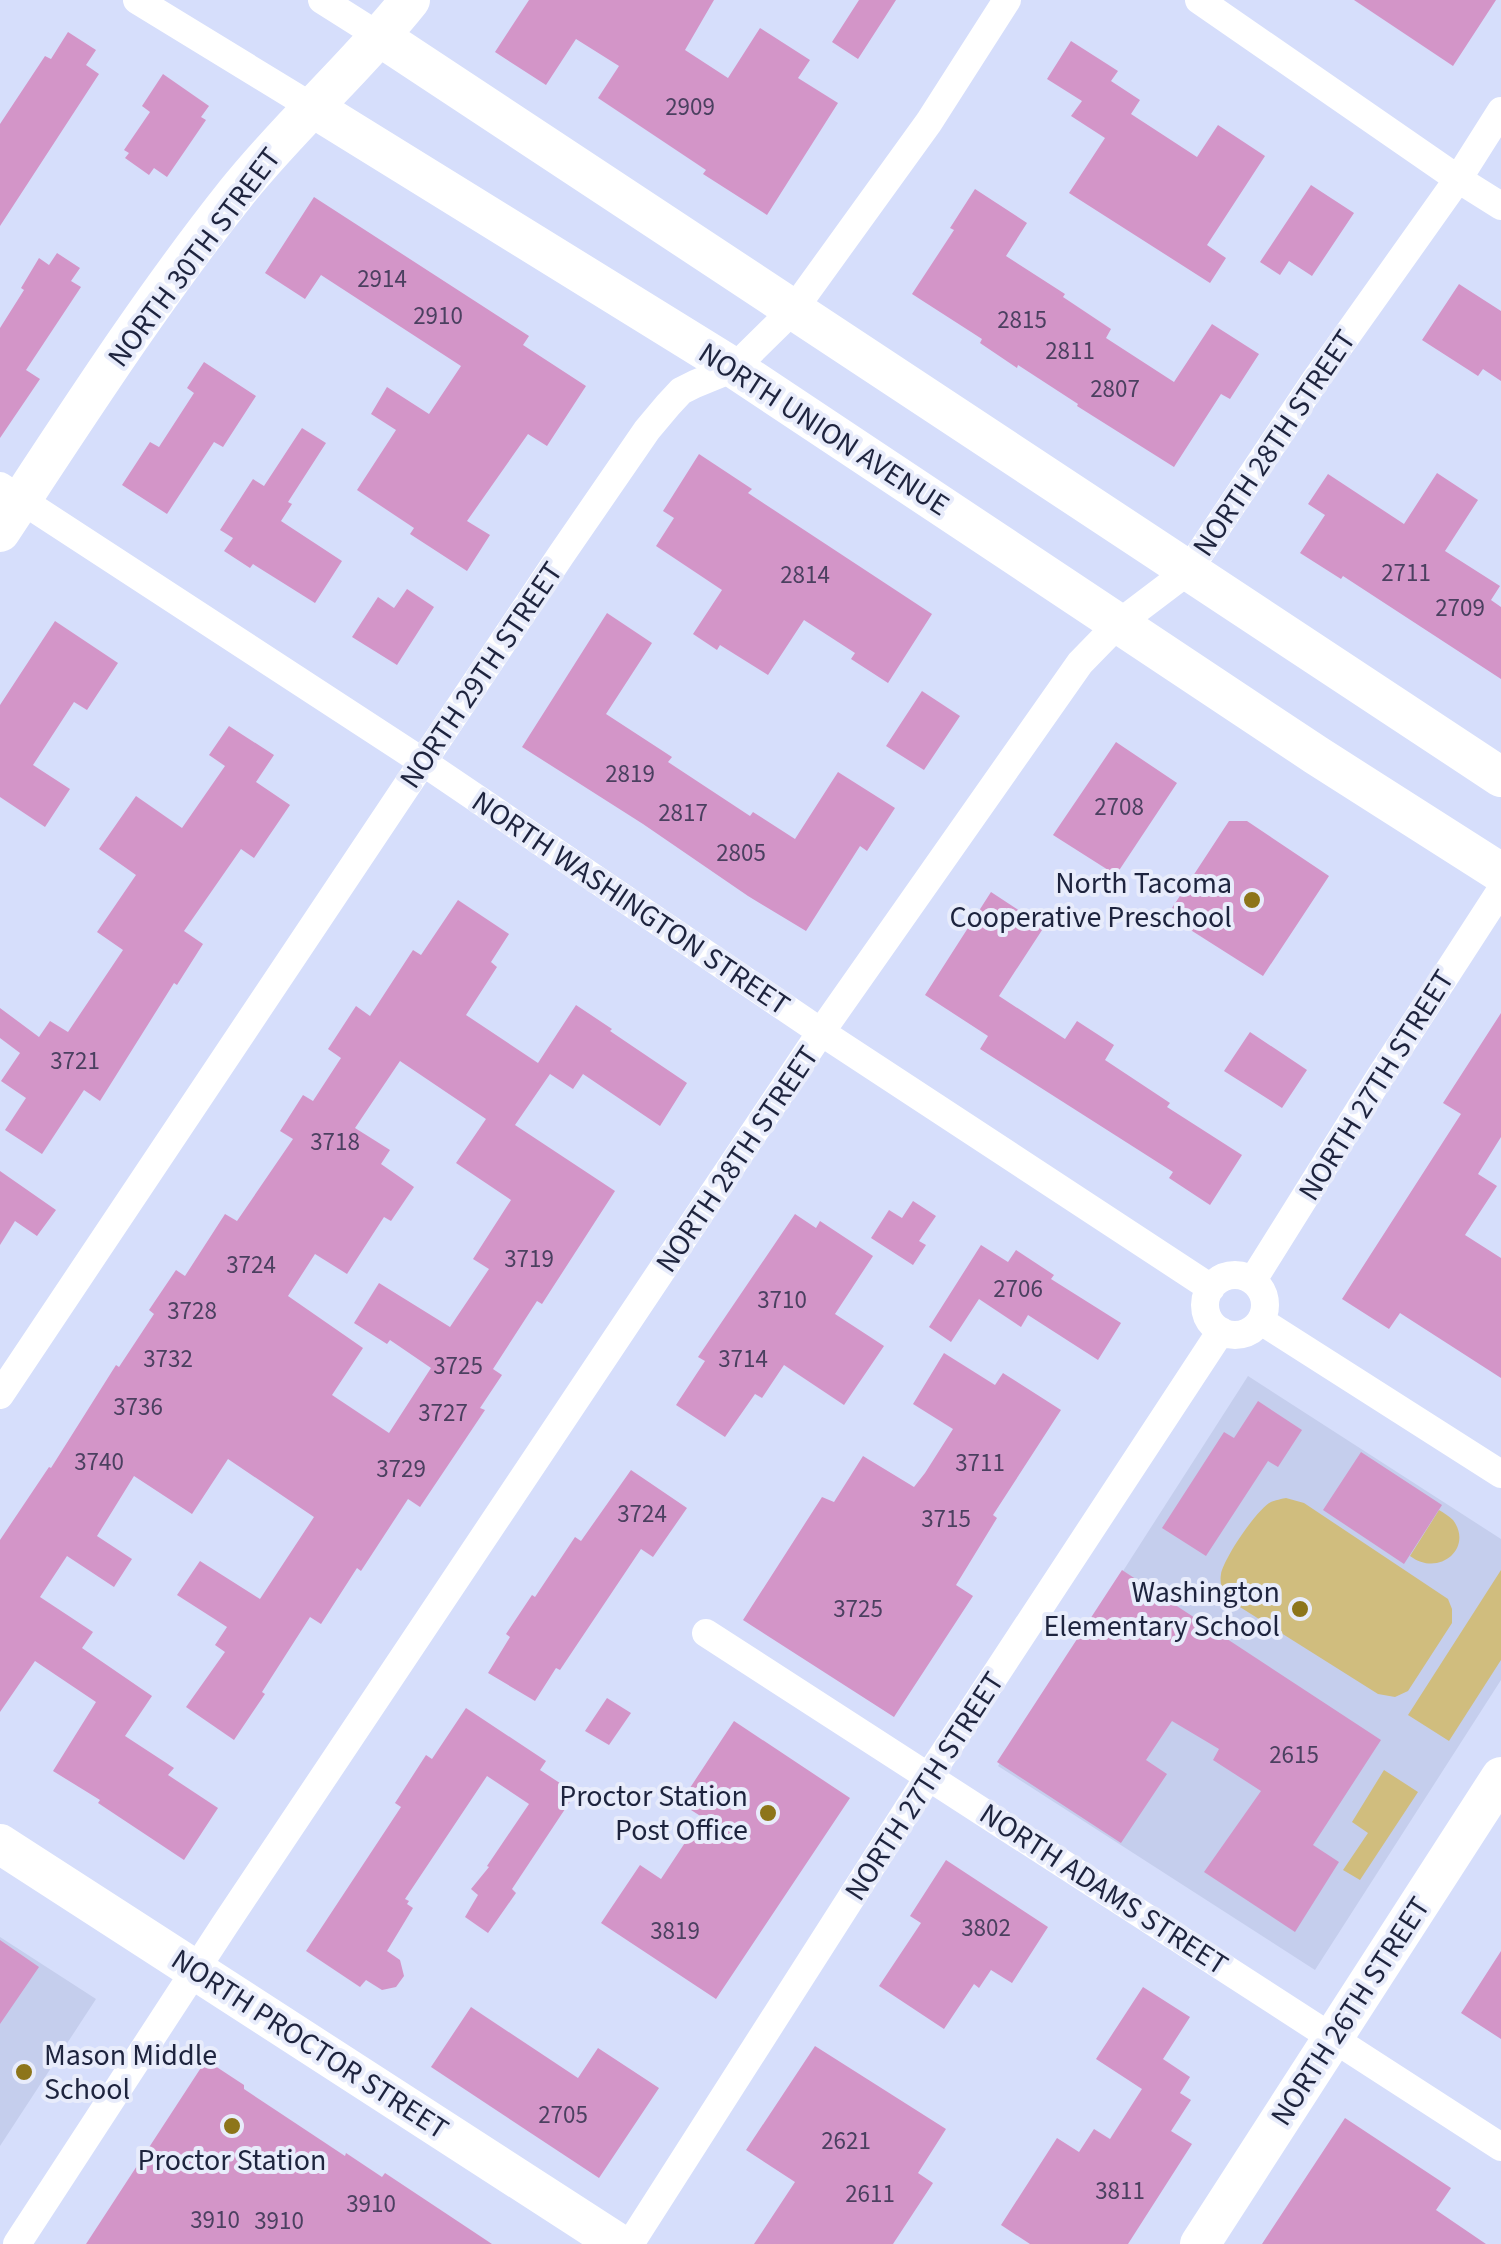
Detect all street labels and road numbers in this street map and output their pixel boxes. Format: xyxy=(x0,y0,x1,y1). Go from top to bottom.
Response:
street label: NORTH 30TH STREET xyxy=(97,138,291,376)
street label: NORTH 28TH STREET xyxy=(1182,321,1366,565)
street label: NORTH UNION AVENUE xyxy=(690,332,958,527)
street label: NORTH 29TH STREET xyxy=(389,553,573,797)
street label: NORTH WASHINGTON STREET xyxy=(463,781,798,1026)
street label: NORTH 27TH STREET xyxy=(1288,961,1465,1209)
street label: NORTH 28TH STREET xyxy=(645,1037,829,1281)
street label: NORTH 27TH STREET xyxy=(834,1663,1015,1909)
street label: NORTH ADAMS STREET xyxy=(971,1793,1236,1986)
street label: NORTH 26TH STREET xyxy=(1260,1888,1441,2134)
street label: NORTH PROCTOR STREET xyxy=(163,1938,457,2150)

